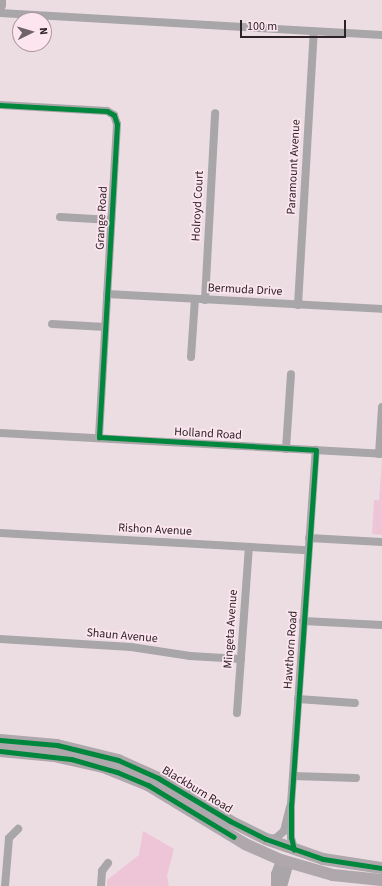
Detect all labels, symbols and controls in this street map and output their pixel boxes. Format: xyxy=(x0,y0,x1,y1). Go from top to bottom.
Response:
north arrow xyxy=(12,12,52,52)
scale bar xyxy=(242,12,348,38)
text: 100 m xyxy=(247,18,277,35)
text: N xyxy=(36,27,51,35)
street label: Paramount Avenue xyxy=(284,119,304,215)
street label: Holroyd Court xyxy=(189,170,207,242)
street label: Grange Road xyxy=(93,186,111,250)
street label: Bermuda Drive xyxy=(207,281,283,299)
street label: Holland Road xyxy=(174,425,242,443)
street label: Rishon Avenue xyxy=(118,521,192,539)
street label: Mingeta Avenue xyxy=(221,589,241,669)
street label: Hawthorn Road xyxy=(281,610,301,690)
street label: Shaun Avenue xyxy=(86,626,158,646)
street label: Blackburn Road xyxy=(159,763,235,817)

